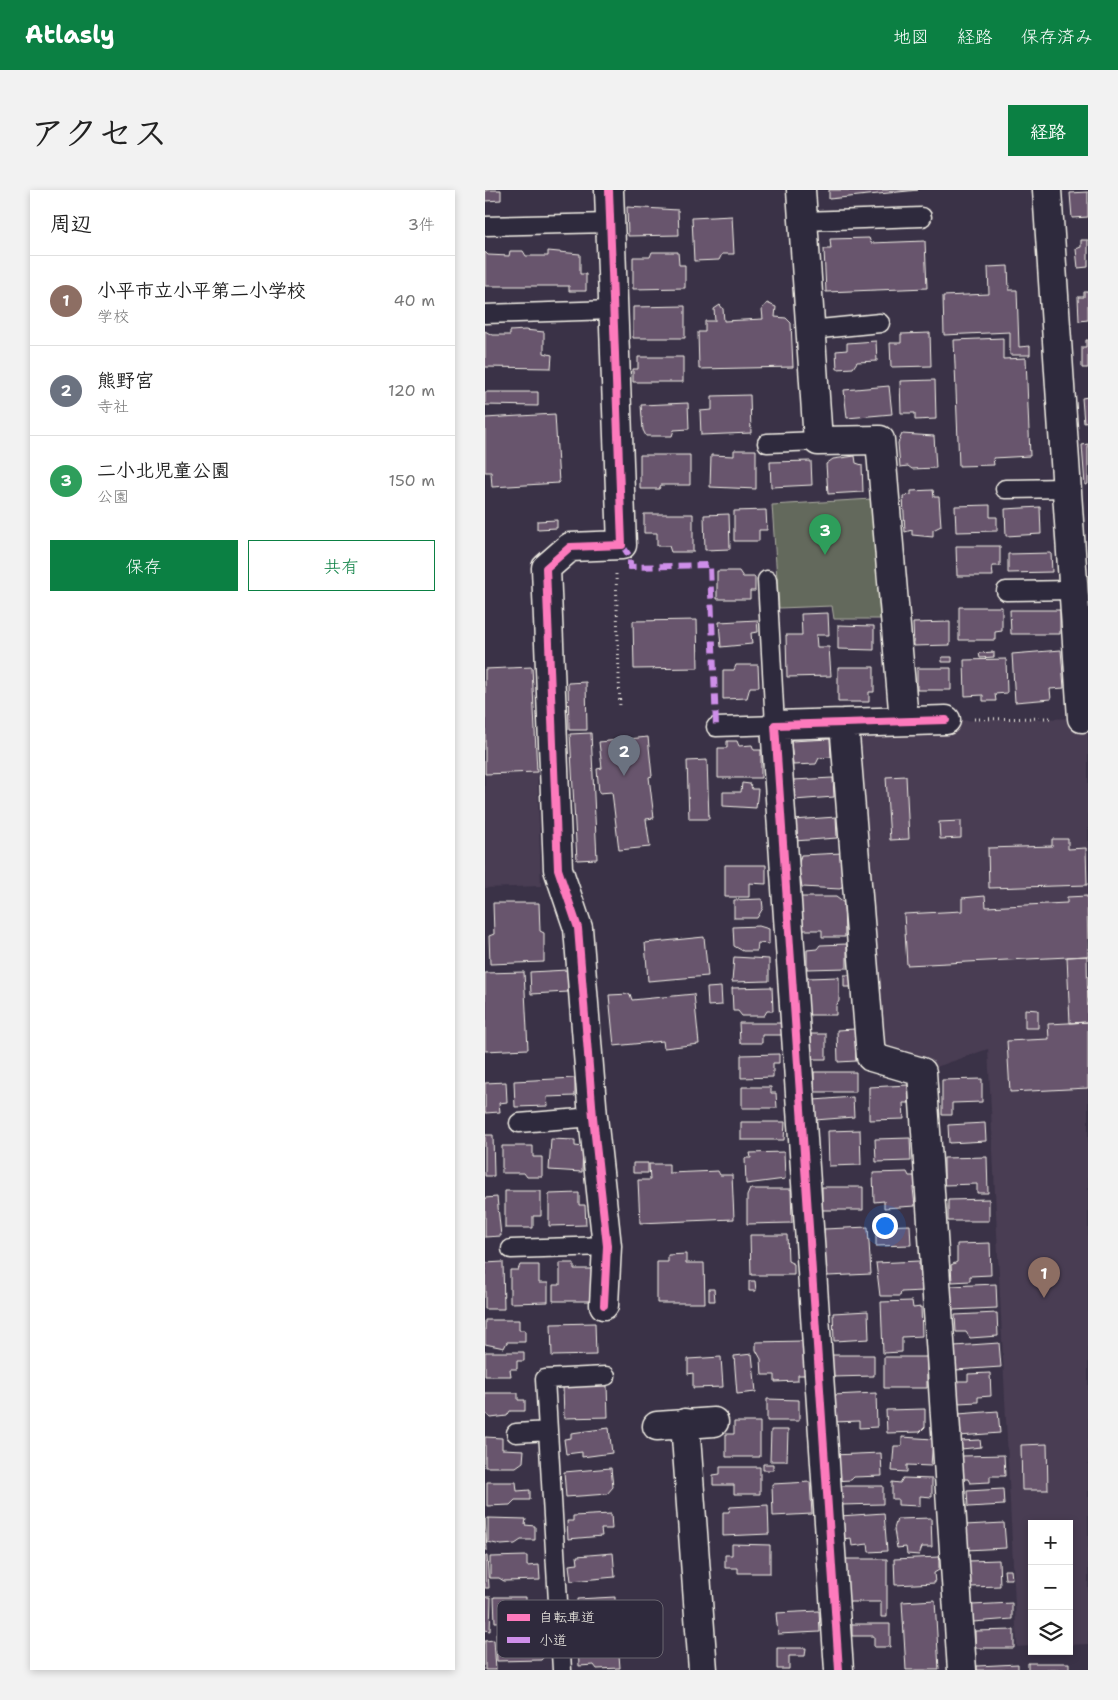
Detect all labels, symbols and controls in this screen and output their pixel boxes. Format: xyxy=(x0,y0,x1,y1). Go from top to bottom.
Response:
text: Atlasly xyxy=(25,19,115,51)
text: 地図 xyxy=(893,25,929,49)
text: 経路 xyxy=(957,25,993,49)
text: 保存済み xyxy=(1021,25,1093,49)
button: 経路 xyxy=(1008,105,1088,156)
text: アクセス xyxy=(30,109,168,156)
text: 周辺 xyxy=(50,210,92,238)
text: 3件 xyxy=(408,214,435,235)
text: 小平市立小平第二小学校 xyxy=(97,278,306,303)
text: 1 xyxy=(62,290,70,311)
text: 40 m xyxy=(393,290,435,311)
text: 学校 xyxy=(97,306,129,327)
text: 熊野宮 xyxy=(97,368,154,393)
text: 2 xyxy=(60,380,72,401)
text: 120 m xyxy=(388,380,435,401)
text: 寺社 xyxy=(97,396,129,417)
text: 二小北児童公園 xyxy=(97,458,230,483)
text: 3 xyxy=(60,470,72,491)
text: 150 m xyxy=(388,470,435,491)
text: 公園 xyxy=(97,486,129,507)
pin: 3 xyxy=(809,514,841,555)
button: 保存 xyxy=(50,540,238,591)
button: 共有 xyxy=(248,540,435,591)
pin: 2 xyxy=(608,735,640,776)
your location xyxy=(872,1213,898,1239)
pin: 1 xyxy=(1028,1257,1060,1298)
map controls xyxy=(1028,1520,1073,1655)
button: + xyxy=(1028,1520,1073,1565)
button: − xyxy=(1028,1565,1073,1610)
legend xyxy=(497,1600,663,1658)
text: 自転車道 xyxy=(539,1608,595,1626)
button: layers xyxy=(1028,1610,1073,1655)
text: 小道 xyxy=(539,1631,567,1649)

